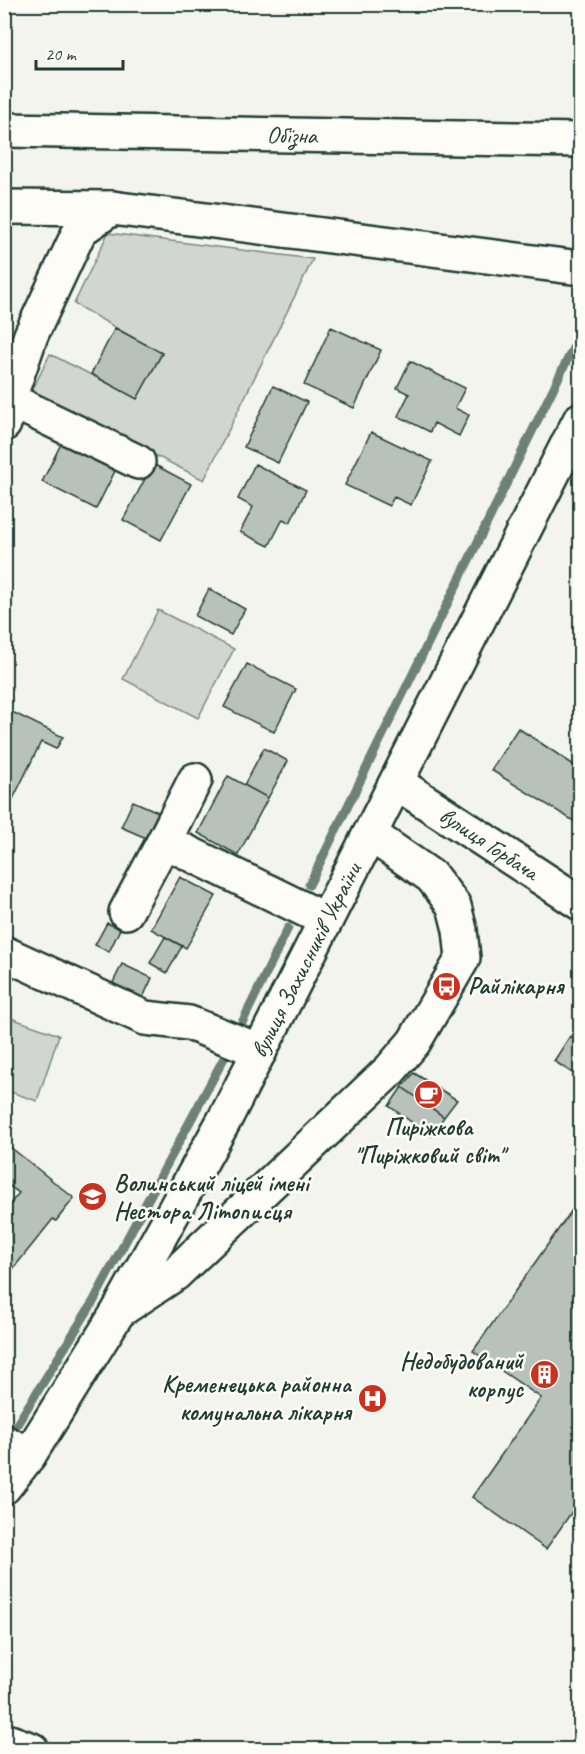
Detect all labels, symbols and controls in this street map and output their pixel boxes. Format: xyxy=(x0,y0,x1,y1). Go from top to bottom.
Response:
scale bar xyxy=(36,33,123,71)
text: 20 m xyxy=(45,43,78,65)
street label: Обїзна xyxy=(266,120,319,151)
street label: вулиця Горбача xyxy=(434,800,546,888)
street label: вулиця Захисників України xyxy=(244,856,369,1063)
bus stop icon: Райлікарня xyxy=(431,970,463,1002)
place label: Райлікарня xyxy=(468,971,565,1001)
cafe icon: Пиріжкова "Пиріжковий світ" xyxy=(413,1078,445,1110)
place label: Пиріжкова "Пиріжковий світ" xyxy=(354,1112,509,1170)
place label: Волинський ліцей імені Нестора Літописця xyxy=(114,1168,312,1226)
school or university icon: Волинський ліцей імені Нестора Літописця xyxy=(77,1181,109,1213)
place label: Недобудований корпус xyxy=(400,1346,525,1404)
building icon: Недобудований корпус xyxy=(528,1359,560,1391)
place label: Кременецька районна комунальна лікарня xyxy=(162,1369,352,1427)
hospital icon: Кременецька районна комунальна лікарня xyxy=(356,1382,388,1414)

